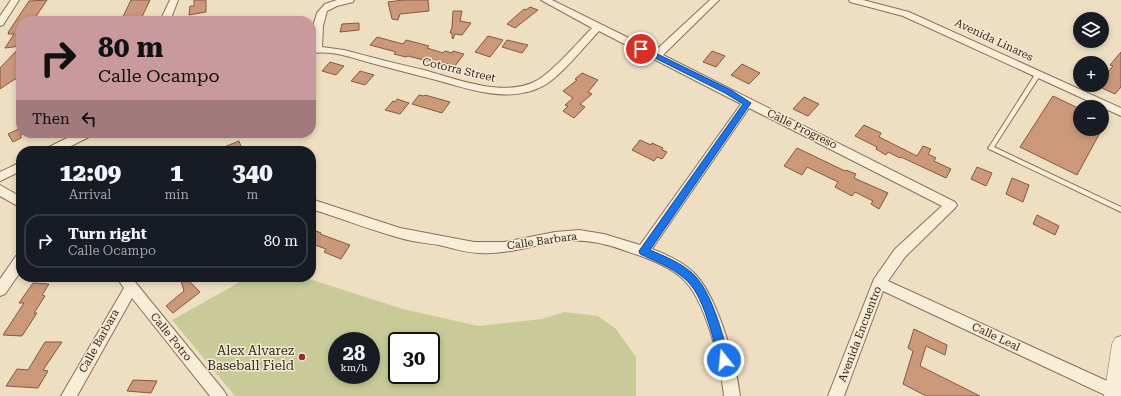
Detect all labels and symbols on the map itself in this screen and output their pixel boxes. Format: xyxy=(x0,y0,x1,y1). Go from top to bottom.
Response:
street label: Avenida Linares xyxy=(953,16,1035,64)
pin xyxy=(624,32,658,66)
street label: Cotorra Street xyxy=(421,55,497,85)
street label: Calle Progreso xyxy=(765,106,839,152)
street label: Calle Barbara xyxy=(506,230,578,252)
street label: Avenida Encuentro xyxy=(836,284,884,384)
street label: Calle Barbara xyxy=(76,307,122,375)
street label: Calle Potro xyxy=(148,310,195,364)
street label: Calle Leal xyxy=(970,320,1023,354)
speed limit sign: 30 xyxy=(388,332,440,384)
position arrow xyxy=(703,339,745,381)
place label: Alex Alvarez Baseball Field xyxy=(207,343,295,373)
marker: Alex Alvarez Baseball Field xyxy=(297,352,307,362)

